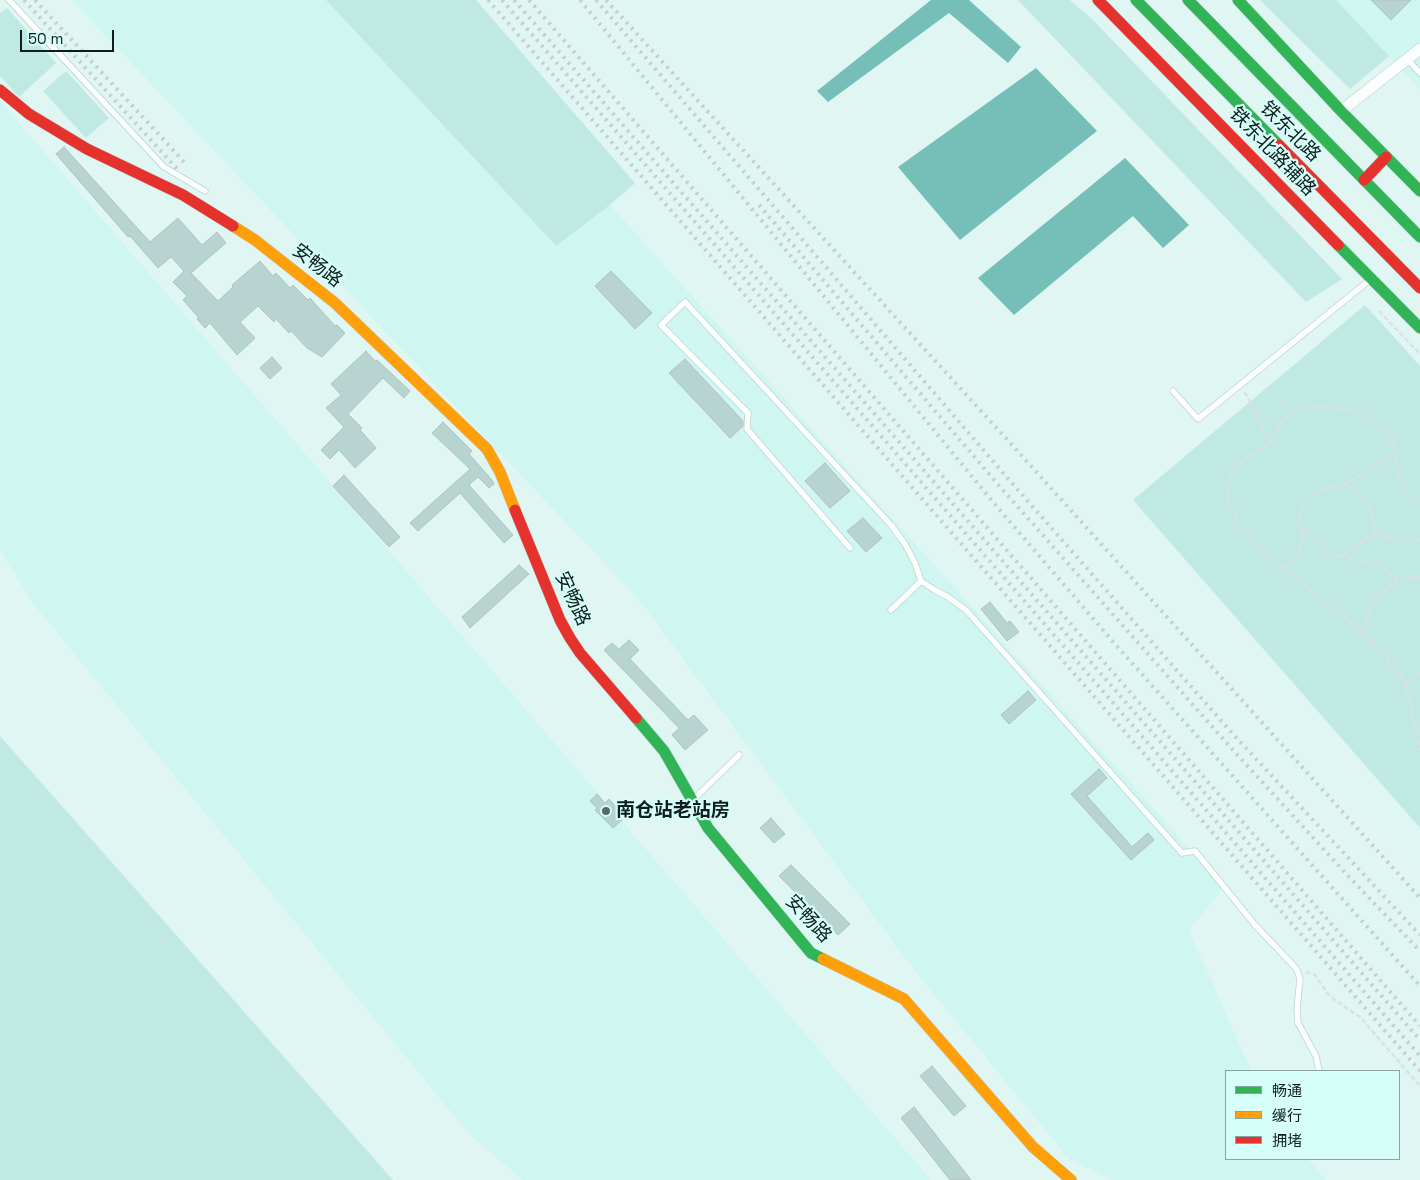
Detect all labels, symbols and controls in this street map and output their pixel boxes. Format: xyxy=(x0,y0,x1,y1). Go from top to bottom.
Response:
scale bar xyxy=(22,20,116,52)
text: 50 m xyxy=(28,29,63,48)
street label: 铁东北路 xyxy=(1255,97,1325,167)
street label: 铁东北路辅路 xyxy=(1224,103,1320,201)
street label: 安畅路 xyxy=(288,239,346,293)
street label: 安畅路 xyxy=(550,568,594,630)
place label: 南仓站老站房 xyxy=(616,800,730,822)
marker: 南仓站老站房 xyxy=(600,805,612,817)
street label: 安畅路 xyxy=(780,890,836,948)
legend xyxy=(1225,1070,1400,1160)
text: 畅通 xyxy=(1272,1081,1302,1100)
text: 缓行 xyxy=(1272,1106,1302,1125)
text: 拥堵 xyxy=(1272,1131,1302,1150)

